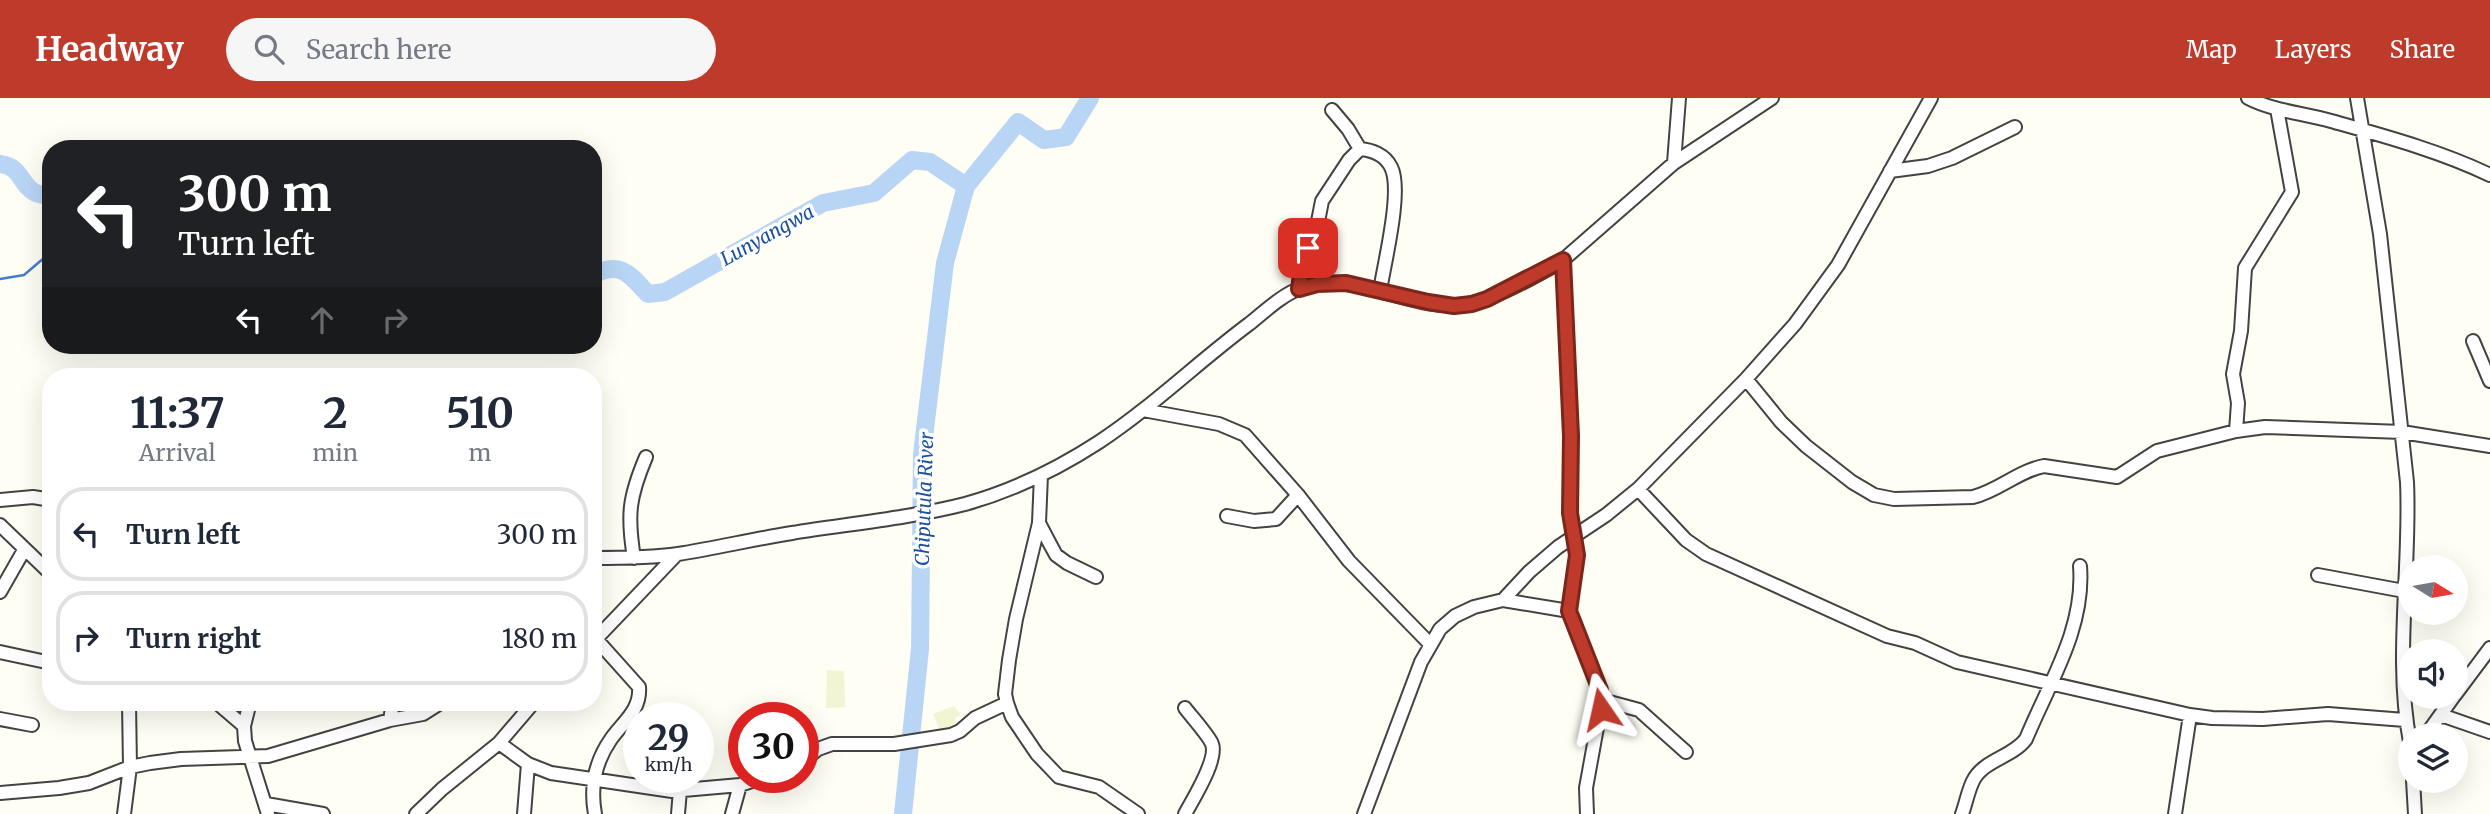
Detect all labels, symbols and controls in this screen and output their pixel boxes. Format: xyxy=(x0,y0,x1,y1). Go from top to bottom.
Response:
search box xyxy=(226,18,716,81)
text: Headway xyxy=(35,29,184,70)
icon: search xyxy=(250,30,288,68)
text: Search here xyxy=(306,33,452,66)
text: Map xyxy=(2186,34,2237,65)
text: Layers xyxy=(2275,34,2351,65)
text: Share xyxy=(2389,34,2455,65)
text: 300 m xyxy=(178,163,332,224)
icon: left xyxy=(63,168,154,259)
water label: Lunyangwa xyxy=(716,199,818,271)
pin xyxy=(1278,218,1338,278)
text: Turn left xyxy=(178,224,315,264)
icon: arrive xyxy=(1289,229,1327,267)
icon: left xyxy=(230,301,268,339)
icon: ahead xyxy=(303,301,341,339)
icon: right xyxy=(376,301,414,339)
text: 11:37 xyxy=(130,387,225,439)
text: 2 xyxy=(323,387,348,439)
text: 510 xyxy=(446,387,514,439)
water label: Chiputula River xyxy=(910,431,938,566)
text: Arrival xyxy=(139,438,216,467)
text: min xyxy=(313,438,358,467)
text: m xyxy=(469,438,491,467)
icon: left xyxy=(67,515,105,553)
text: Turn left xyxy=(126,518,240,551)
text: 300 m xyxy=(497,518,577,551)
north arrow xyxy=(2398,555,2468,625)
map controls xyxy=(2398,555,2468,793)
icon: right xyxy=(67,619,105,657)
text: Turn right xyxy=(126,622,261,655)
text: 180 m xyxy=(502,622,577,655)
button: sound xyxy=(2398,639,2468,709)
position arrow xyxy=(1564,672,1638,746)
speed limit sign: 30 xyxy=(728,702,819,793)
text: 29 xyxy=(648,716,689,760)
button: layers xyxy=(2398,723,2468,793)
text: km/h xyxy=(645,753,692,776)

